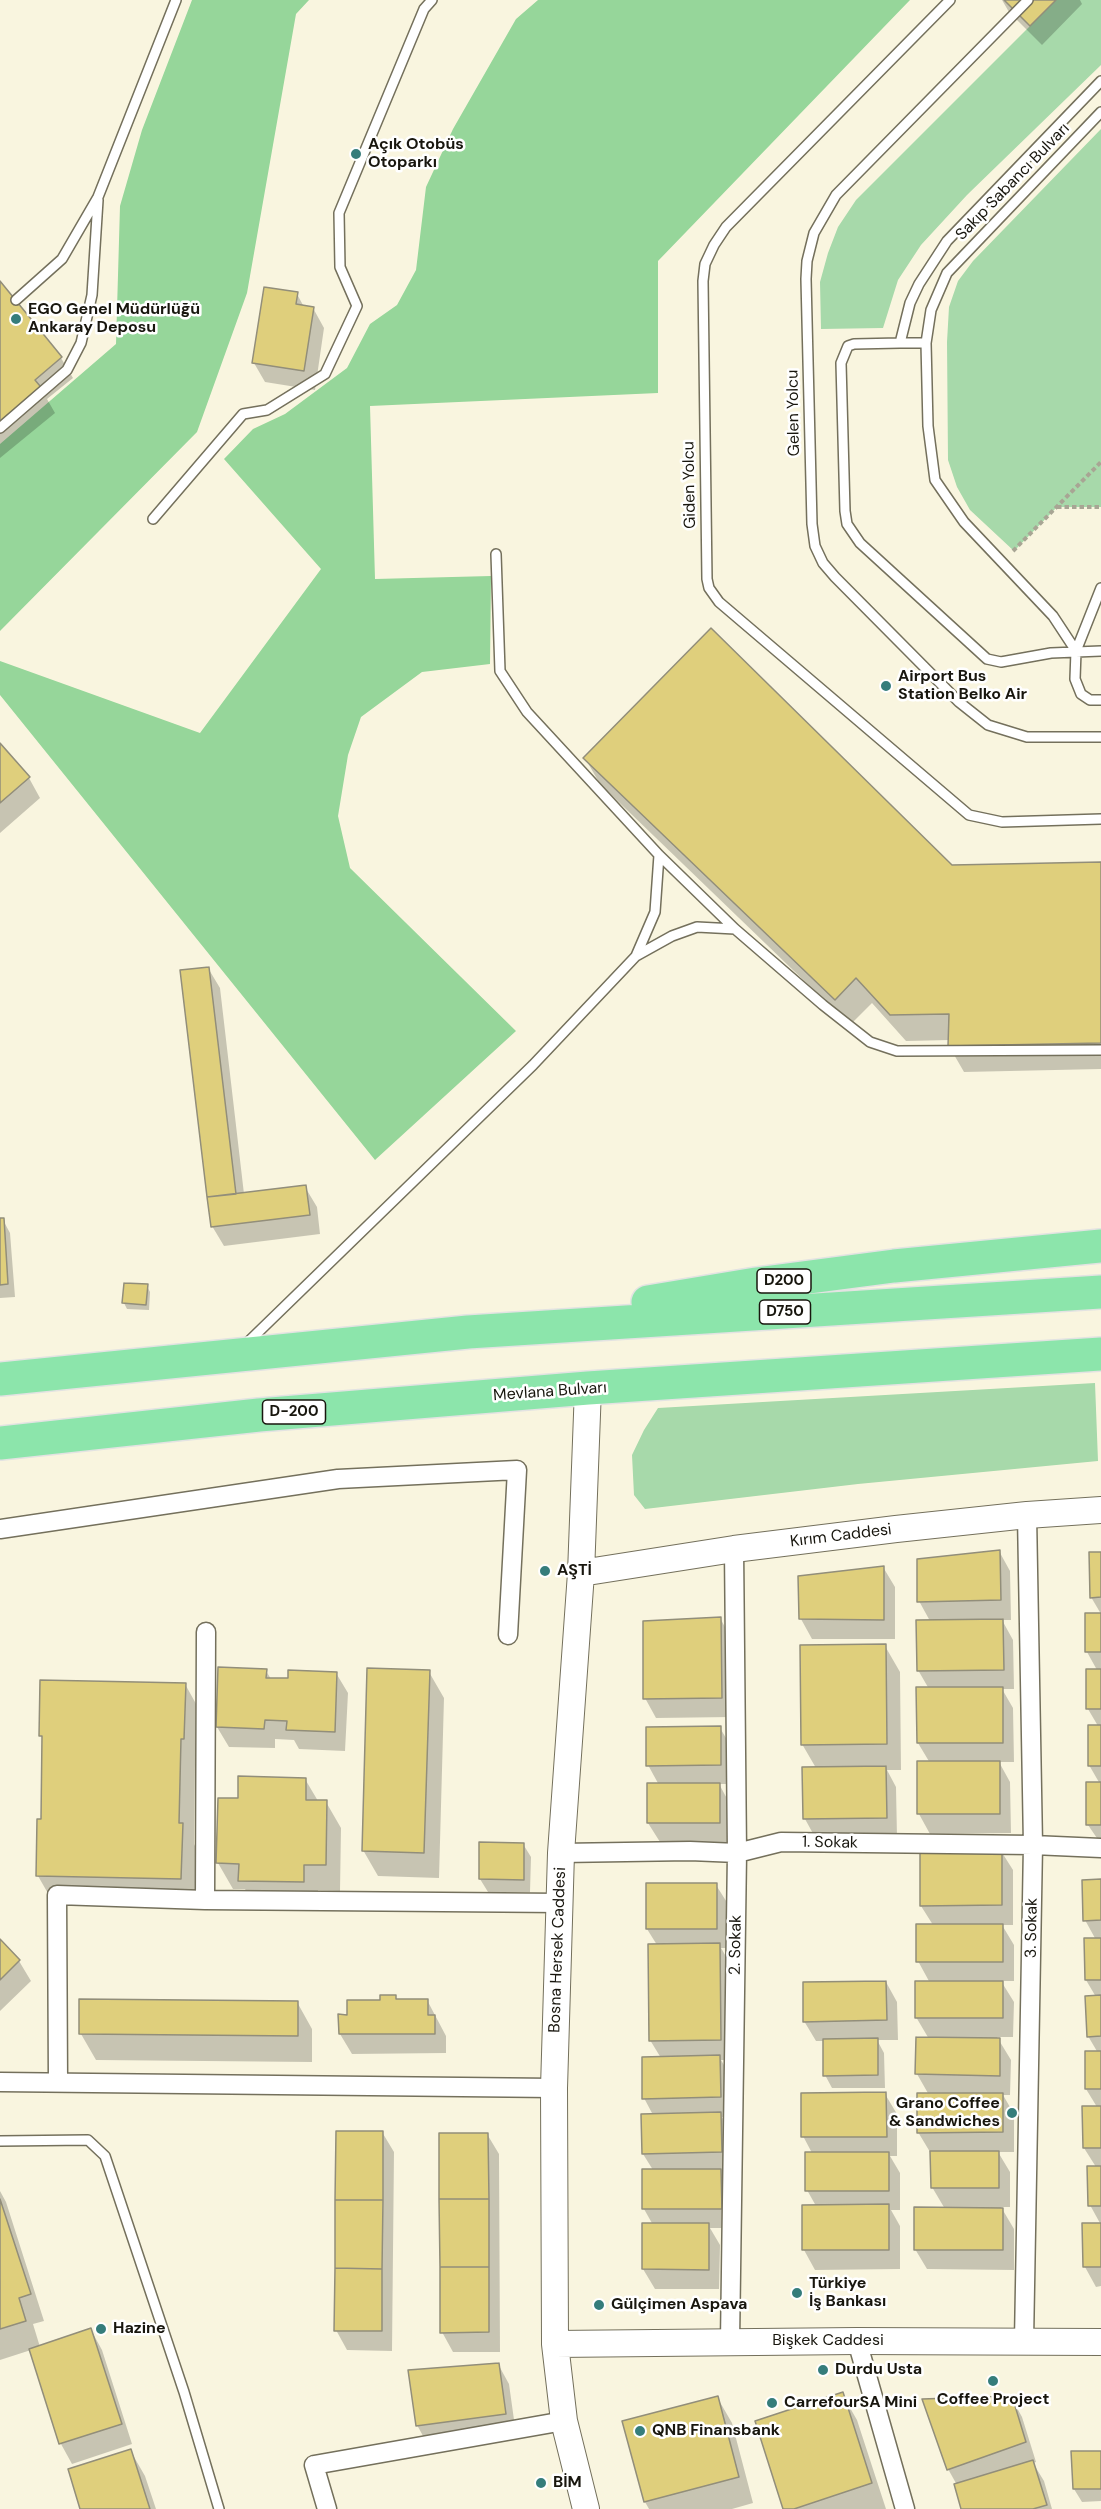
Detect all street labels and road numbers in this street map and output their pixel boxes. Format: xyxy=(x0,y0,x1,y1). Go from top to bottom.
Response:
street label: Sakıp Sabancı Bulvarı xyxy=(952,119,1074,245)
street label: Gelen Yolcu xyxy=(784,370,804,456)
street label: Giden Yolcu xyxy=(680,441,700,529)
road number: D200 xyxy=(757,1269,811,1293)
road number: D750 xyxy=(760,1300,810,1324)
street label: Mevlana Bulvarı xyxy=(493,1378,607,1406)
road number: D-200 xyxy=(262,1400,326,1424)
street label: Kırım Caddesi xyxy=(789,1520,893,1552)
street label: 1. Sokak xyxy=(802,1833,858,1853)
street label: Bosna Hersek Caddesi xyxy=(546,1867,570,2033)
street label: 3. Sokak xyxy=(1022,1898,1042,1958)
street label: 2. Sokak xyxy=(726,1915,746,1975)
street label: Bişkek Caddesi xyxy=(772,2331,884,2351)

